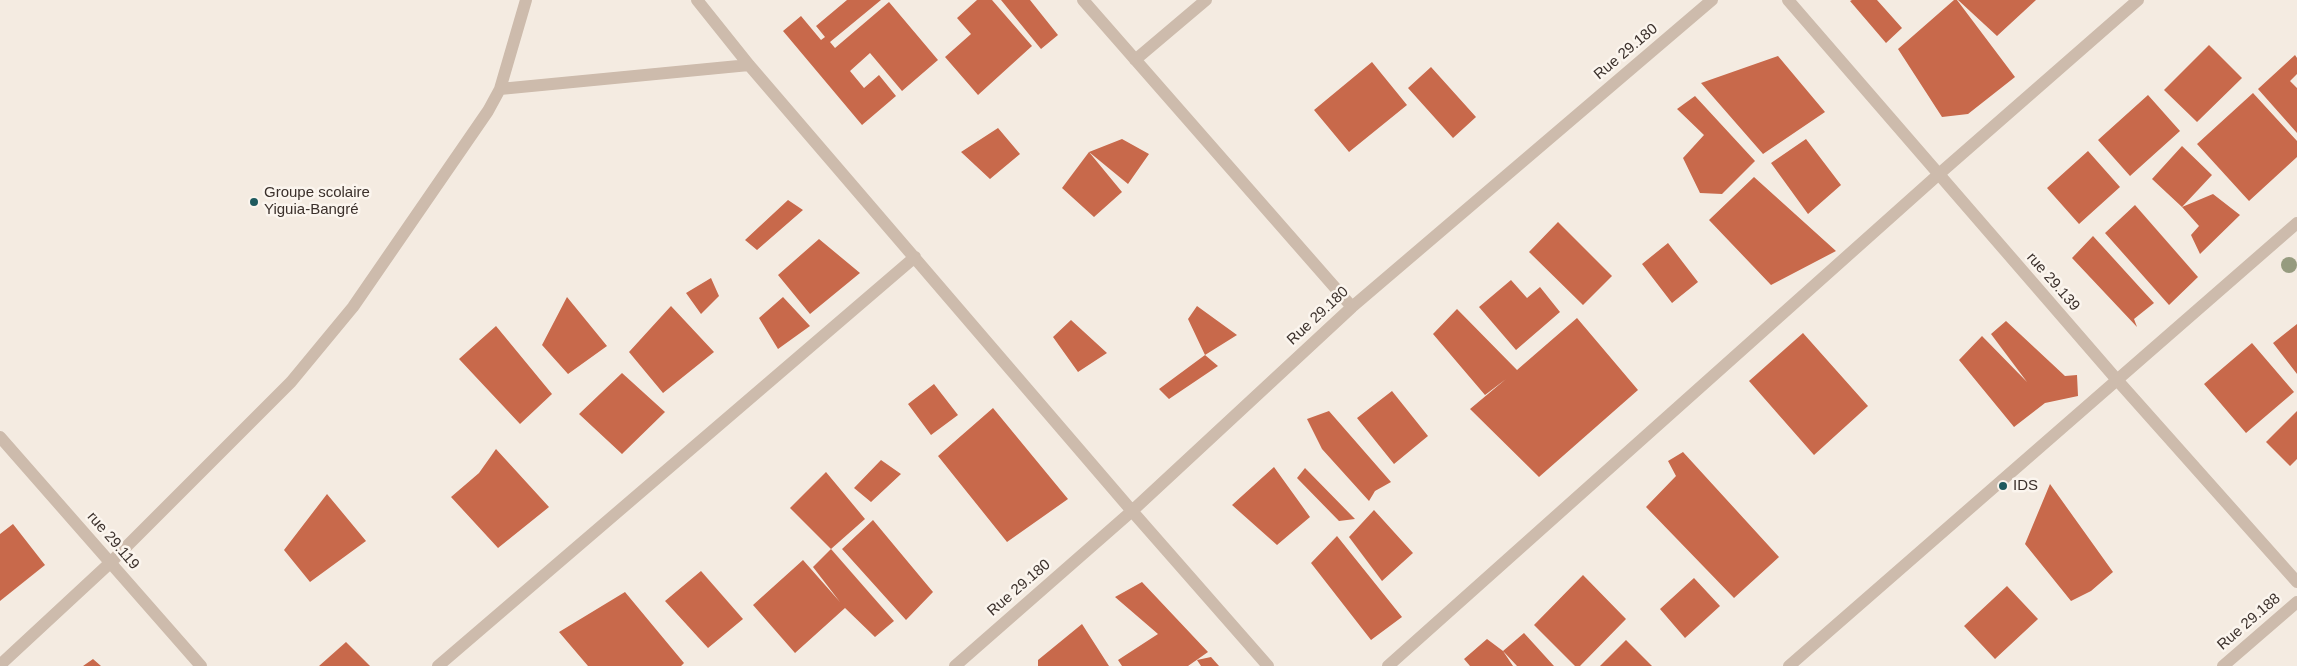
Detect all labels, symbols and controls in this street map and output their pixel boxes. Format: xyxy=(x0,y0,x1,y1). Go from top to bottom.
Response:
street label: Rue 29.180 xyxy=(1591,20,1661,84)
place label: Groupe scolaire Yiguia-Bangré xyxy=(264,184,370,219)
marker: Groupe scolaire Yiguia-Bangré xyxy=(248,196,260,208)
street label: rue 29.139 xyxy=(2023,249,2083,315)
street label: Rue 29.180 xyxy=(1283,283,1353,349)
place label: IDS xyxy=(2013,477,2038,495)
marker: IDS xyxy=(1997,480,2009,492)
street label: rue 29.119 xyxy=(83,508,143,574)
street label: Rue 29.180 xyxy=(984,556,1054,620)
street label: Rue 29.188 xyxy=(2214,590,2284,654)

